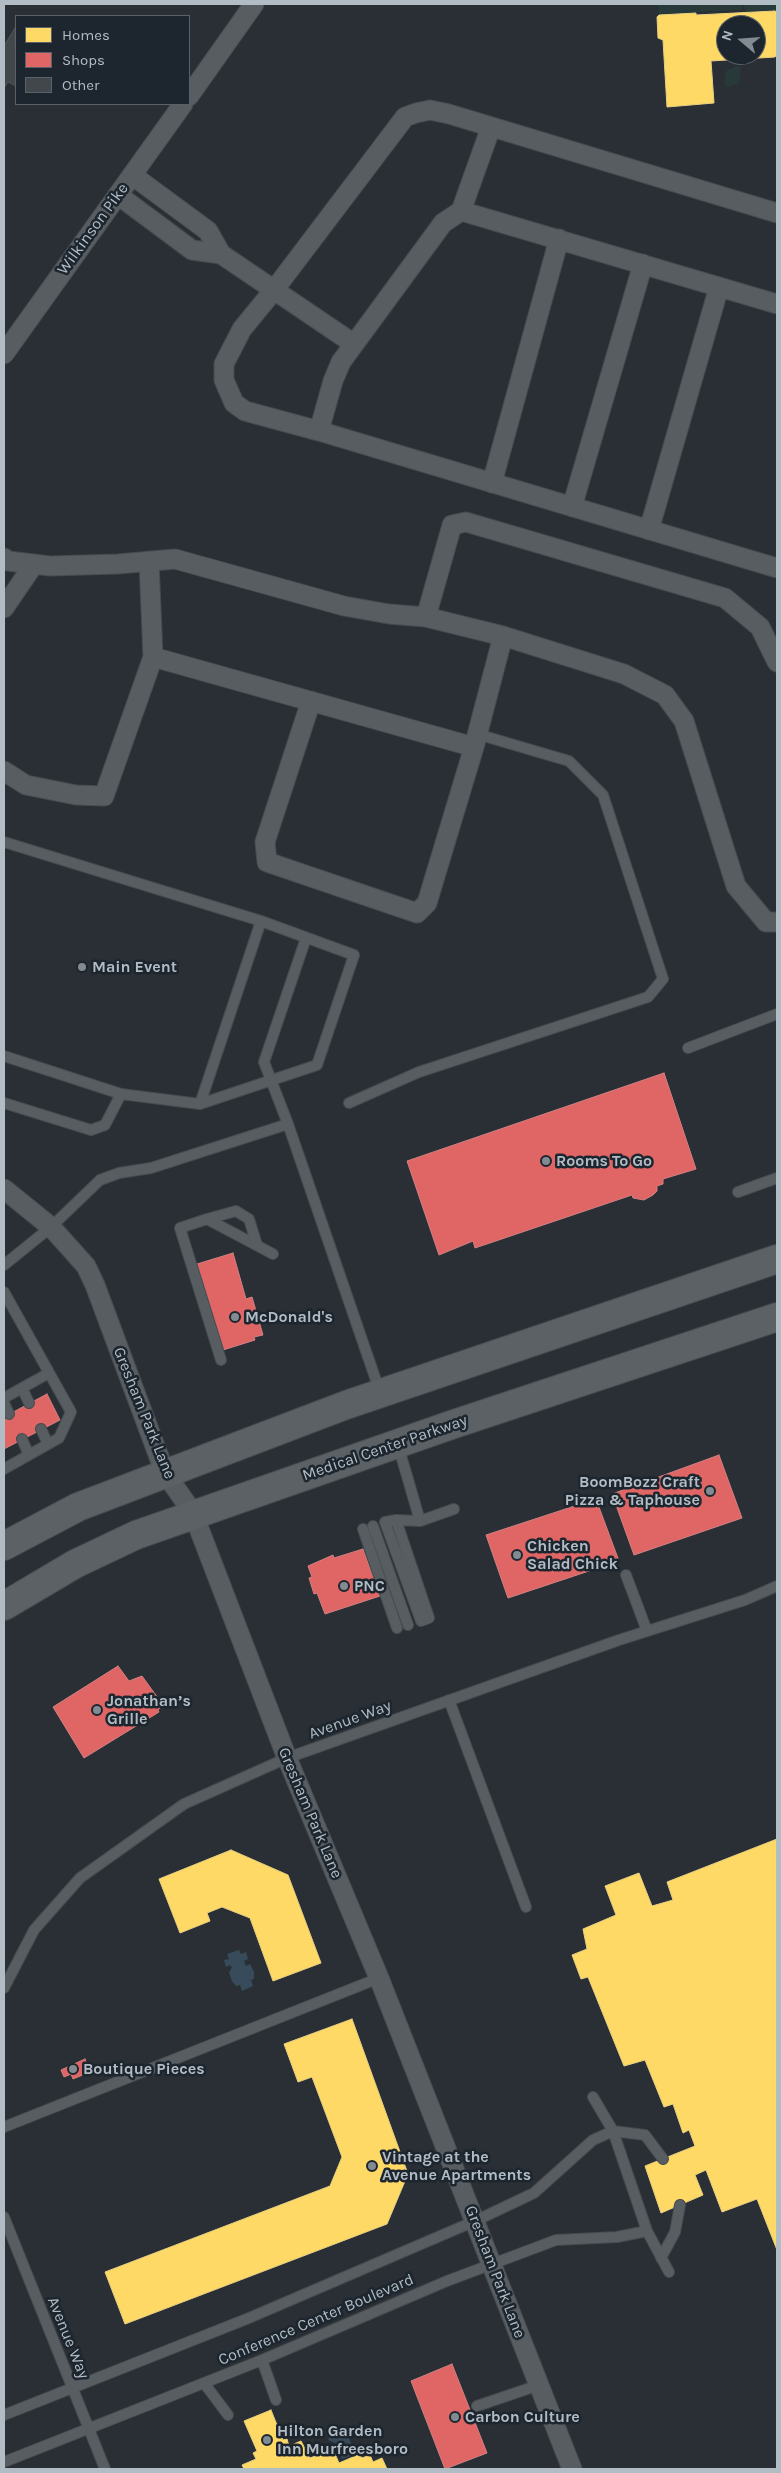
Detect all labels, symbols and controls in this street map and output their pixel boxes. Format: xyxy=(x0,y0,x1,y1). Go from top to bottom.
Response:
legend xyxy=(15,15,190,105)
north arrow xyxy=(716,15,766,65)
text: Homes xyxy=(62,26,110,44)
text: N xyxy=(718,28,737,43)
text: Shops xyxy=(62,51,105,69)
text: Other xyxy=(62,76,100,94)
street label: Wilkinson Pike xyxy=(53,179,133,279)
place label: Main Event xyxy=(92,957,177,977)
marker: Main Event xyxy=(76,961,88,973)
place label: Rooms To Go xyxy=(556,1151,652,1171)
marker: Rooms To Go xyxy=(540,1155,552,1167)
place label: McDonald's xyxy=(245,1307,333,1327)
marker: McDonald's xyxy=(229,1311,241,1323)
street label: Gresham Park Lane xyxy=(109,1344,179,1482)
street label: Medical Center Parkway xyxy=(300,1411,470,1485)
place label: BoomBozz Craft Pizza & Taphouse xyxy=(565,1472,700,1510)
marker: BoomBozz Craft Pizza & Taphouse xyxy=(704,1485,716,1497)
place label: Chicken Salad Chick xyxy=(527,1536,618,1574)
marker: Chicken Salad Chick xyxy=(511,1549,523,1561)
place label: PNC xyxy=(354,1576,385,1596)
marker: PNC xyxy=(338,1580,350,1592)
place label: Jonathan’s Grille xyxy=(107,1691,191,1729)
street label: Avenue Way xyxy=(306,1696,394,1744)
marker: Jonathan’s Grille xyxy=(91,1704,103,1716)
street label: Gresham Park Lane xyxy=(274,1745,346,1881)
place label: Boutique Pieces xyxy=(83,2059,205,2079)
marker: Boutique Pieces xyxy=(67,2063,79,2075)
place label: Vintage at the Avenue Apartments xyxy=(382,2147,531,2185)
marker: Vintage at the Avenue Apartments xyxy=(366,2160,378,2172)
street label: Gresham Park Lane xyxy=(461,2203,529,2341)
street label: Conference Center Boulevard xyxy=(215,2270,417,2370)
street label: Avenue Way xyxy=(43,2294,93,2382)
place label: Carbon Culture xyxy=(465,2407,580,2427)
marker: Carbon Culture xyxy=(449,2411,461,2423)
place label: Hilton Garden Inn Murfreesboro xyxy=(277,2421,408,2459)
marker: Hilton Garden Inn Murfreesboro xyxy=(261,2434,273,2446)

